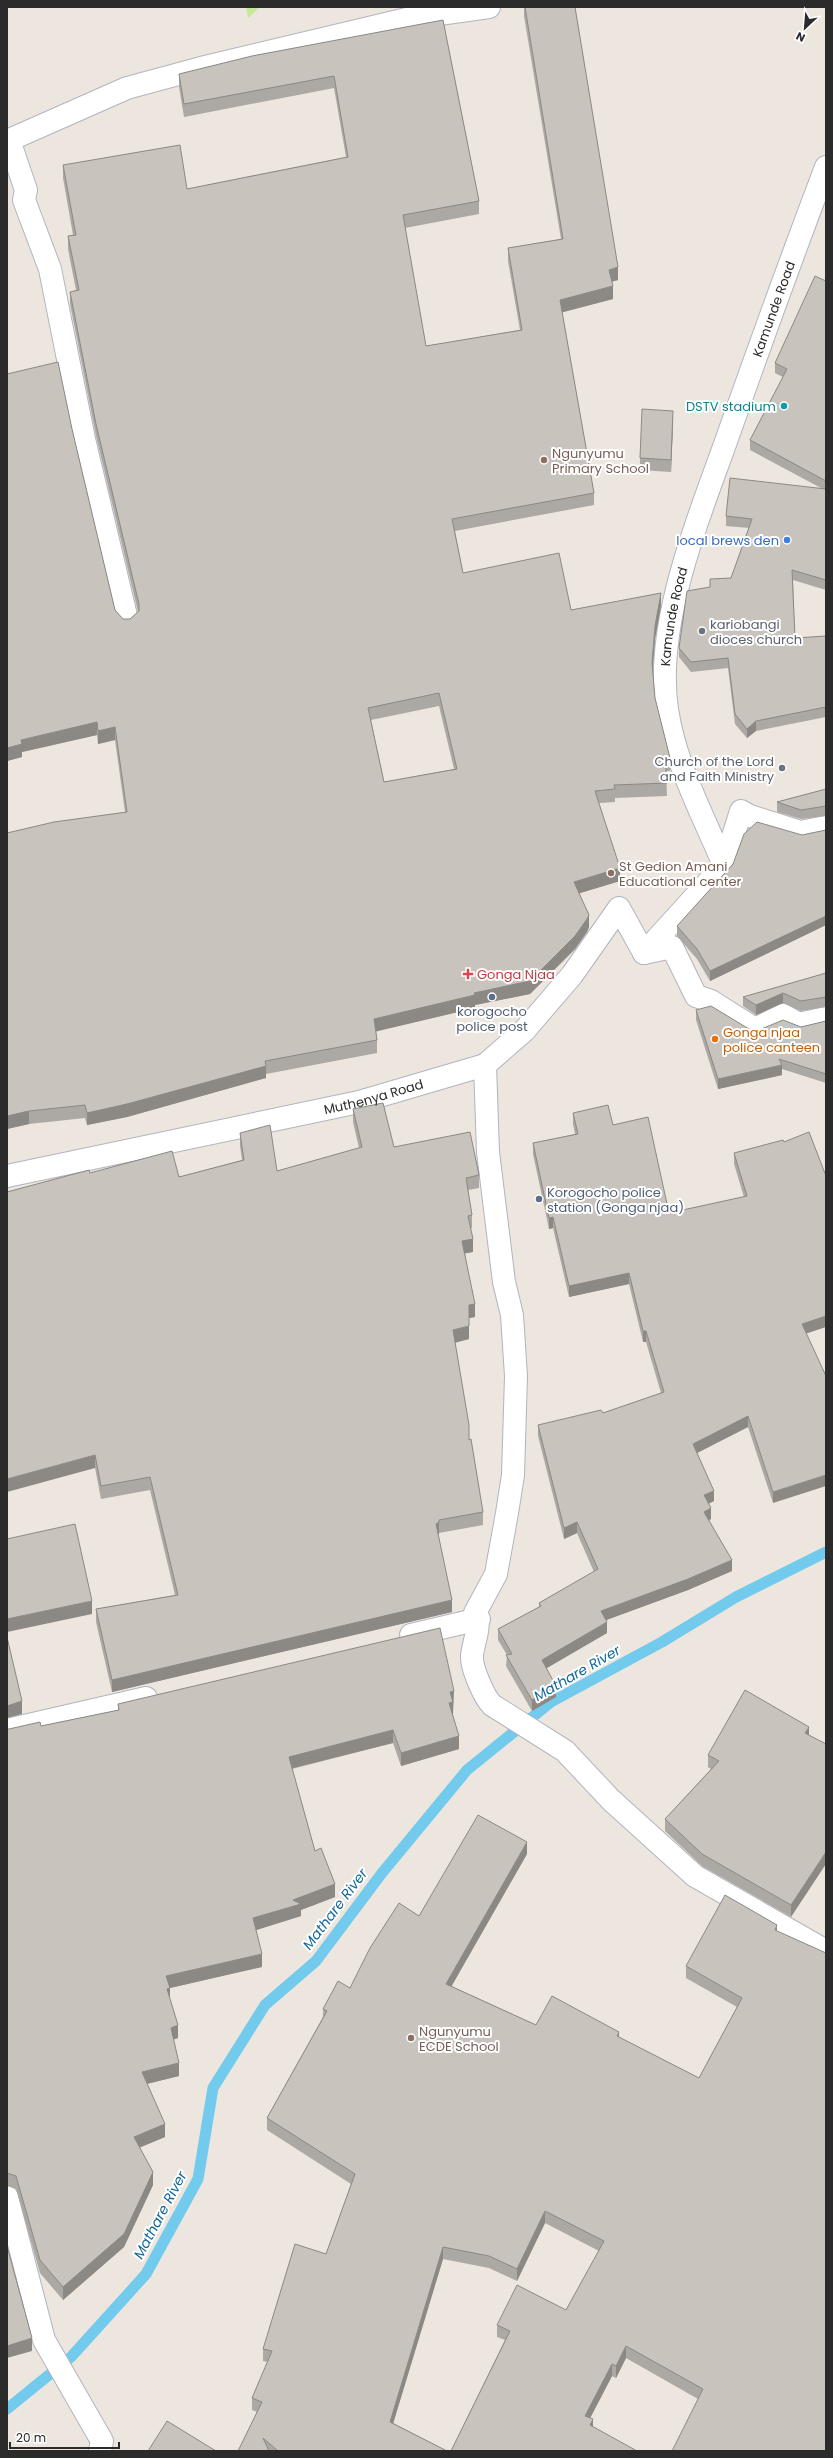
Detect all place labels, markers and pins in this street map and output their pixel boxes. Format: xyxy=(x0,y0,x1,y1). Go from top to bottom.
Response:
place label: DSTV stadium xyxy=(686,397,776,416)
marker: DSTV stadium xyxy=(779,401,789,411)
place label: Ngunyumu Primary School xyxy=(552,444,649,478)
marker: Ngunyumu Primary School xyxy=(539,455,549,465)
place label: local brews den xyxy=(676,531,779,550)
marker: local brews den xyxy=(782,535,792,545)
place label: kariobangi dioces church xyxy=(710,615,802,649)
marker: kariobangi dioces church xyxy=(697,626,707,636)
place label: Church of the Lord and Faith Ministry xyxy=(655,752,775,786)
marker: Church of the Lord and Faith Ministry xyxy=(777,763,787,773)
place label: St Gedion Amani Educational center xyxy=(619,857,742,891)
marker: St Gedion Amani Educational center xyxy=(606,868,616,878)
place label: Gonga Njaa xyxy=(477,965,555,984)
marker: Gonga Njaa xyxy=(462,968,474,980)
marker: korogocho police post xyxy=(487,992,497,1002)
place label: korogocho police post xyxy=(456,1002,528,1036)
place label: Gonga njaa police canteen xyxy=(723,1023,820,1057)
marker: Gonga njaa police canteen xyxy=(710,1034,720,1044)
place label: Korogocho police station (Gonga njaa) xyxy=(547,1183,684,1217)
marker: Korogocho police station (Gonga njaa) xyxy=(534,1194,544,1204)
place label: Ngunyumu ECDE School xyxy=(419,2022,499,2056)
marker: Ngunyumu ECDE School xyxy=(406,2033,416,2043)

